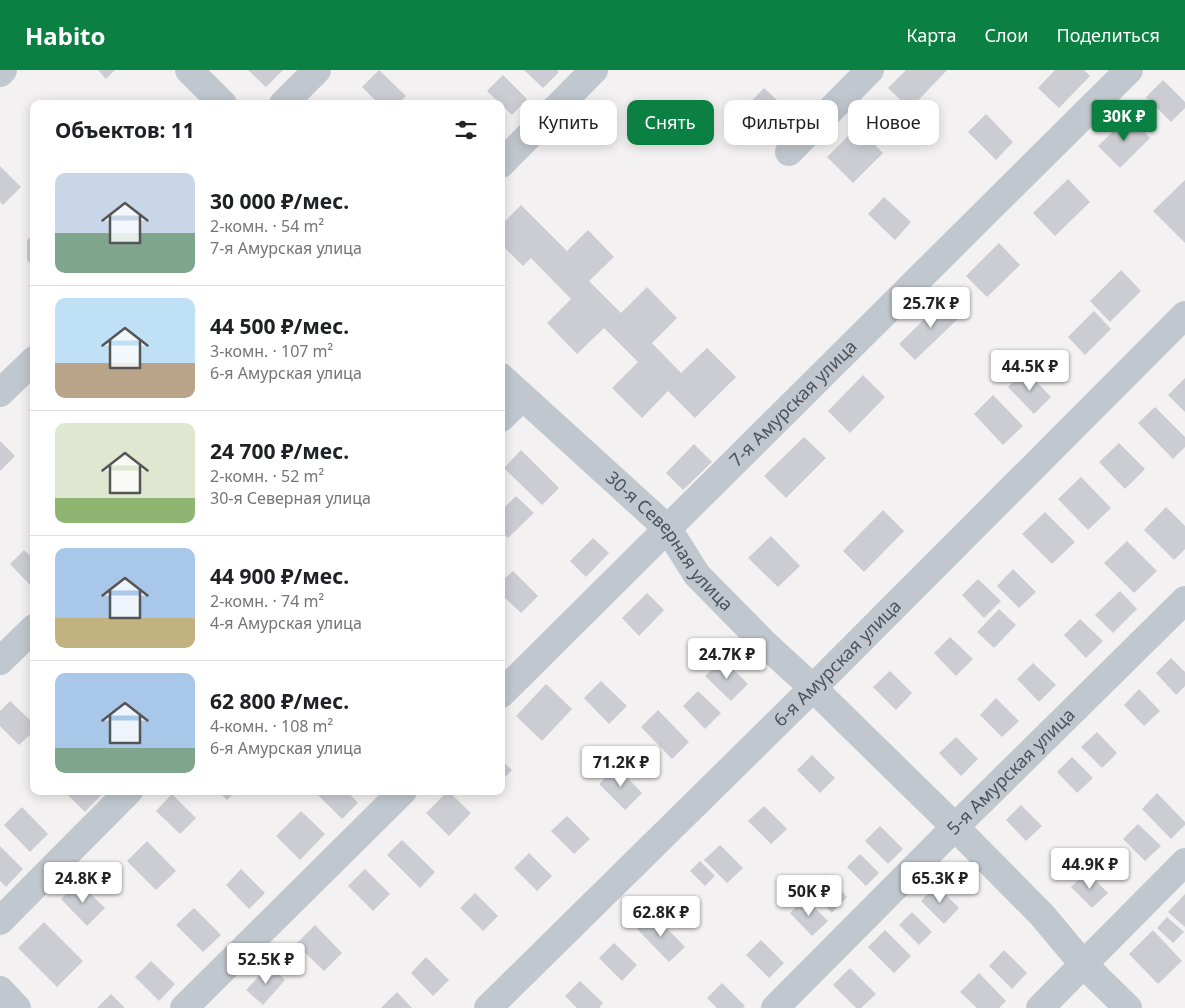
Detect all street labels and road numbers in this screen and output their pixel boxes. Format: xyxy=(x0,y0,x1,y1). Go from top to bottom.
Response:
street label: 7-я Амурская улица xyxy=(723,334,862,472)
street label: 30-я Северная улица xyxy=(601,465,739,616)
street label: 6-я Амурская улица xyxy=(768,594,906,731)
street label: 5-я Амурская улица xyxy=(941,702,1080,840)

